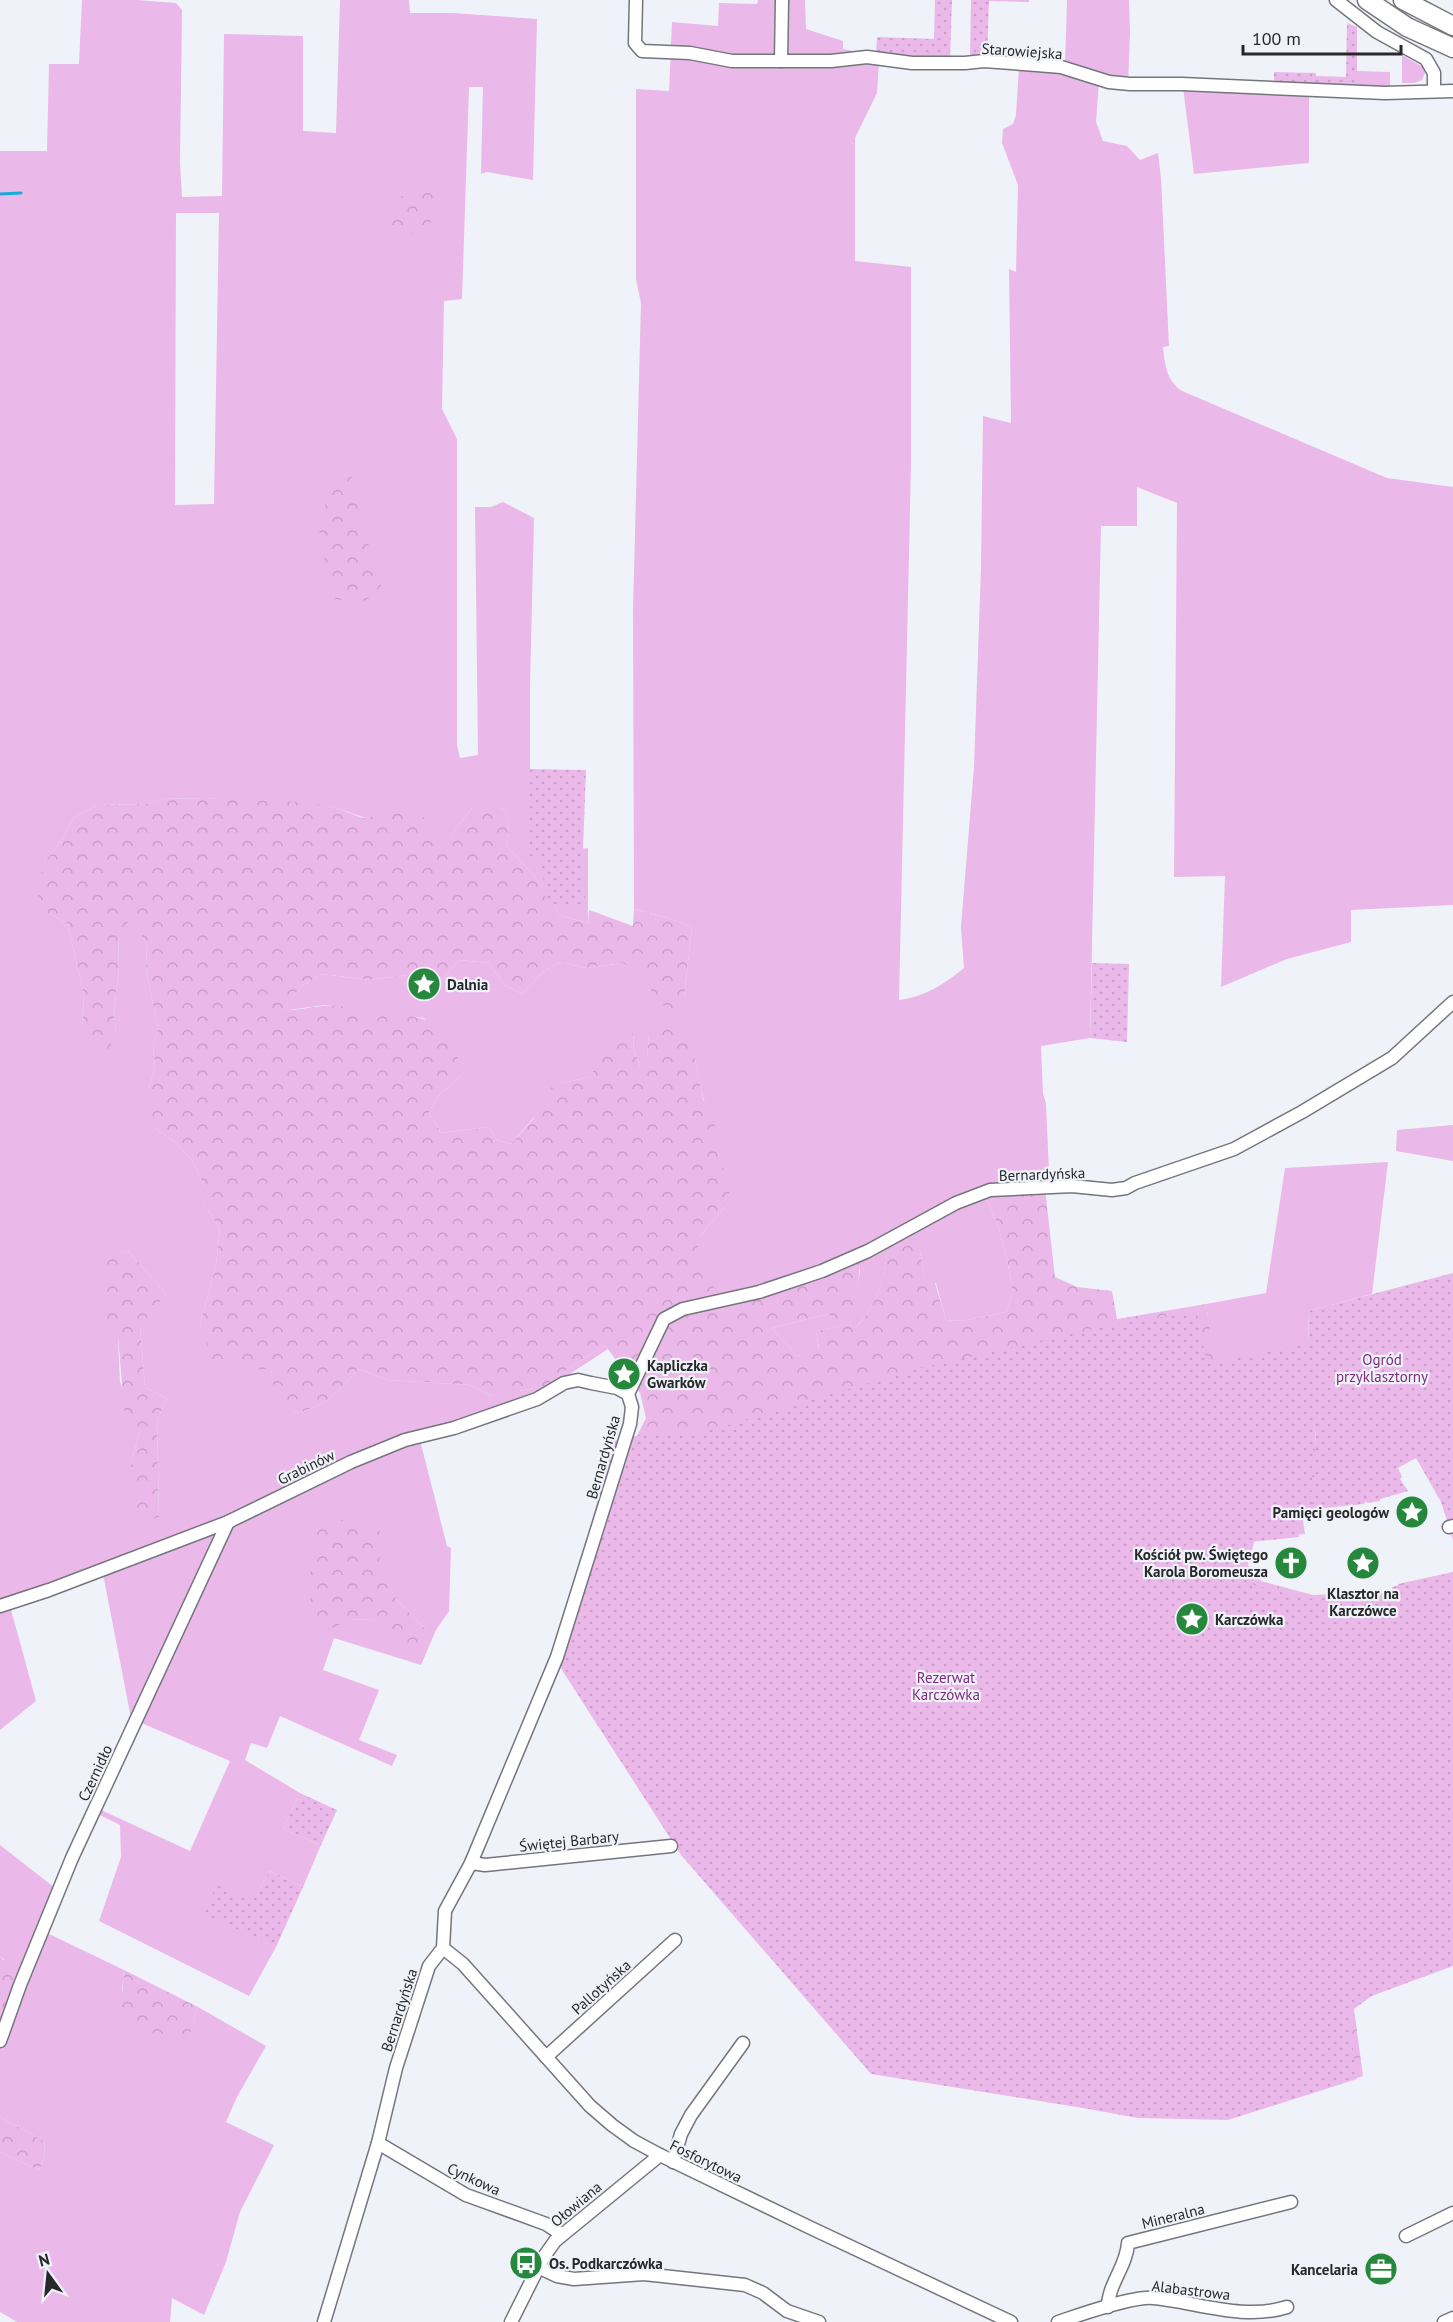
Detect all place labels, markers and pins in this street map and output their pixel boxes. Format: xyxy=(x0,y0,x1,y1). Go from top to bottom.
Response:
place icon: Dalnia xyxy=(406,966,442,1002)
place label: Dalnia xyxy=(447,975,488,994)
place icon: Kapliczka Gwarków xyxy=(606,1356,642,1392)
place label: Kapliczka Gwarków xyxy=(647,1356,708,1392)
place icon: Pamięci geologów xyxy=(1394,1494,1430,1530)
place label: Pamięci geologów xyxy=(1273,1503,1389,1522)
place label: Kościół pw. Świętego Karola Boromeusza xyxy=(1134,1545,1268,1581)
church icon: Kościół pw. Świętego Karola Boromeusza xyxy=(1273,1545,1309,1581)
place icon: Klasztor na Karczówce xyxy=(1345,1545,1381,1581)
place label: Klasztor na Karczówce xyxy=(1327,1584,1399,1620)
place icon: Karczówka xyxy=(1174,1601,1210,1637)
place label: Karczówka xyxy=(1215,1610,1283,1629)
bus stop icon: Os. Podkarczówka xyxy=(508,2245,544,2281)
office icon: Kancelaria xyxy=(1363,2251,1399,2287)
place label: Os. Podkarczówka xyxy=(549,2254,663,2273)
place label: Kancelaria xyxy=(1291,2260,1358,2279)

